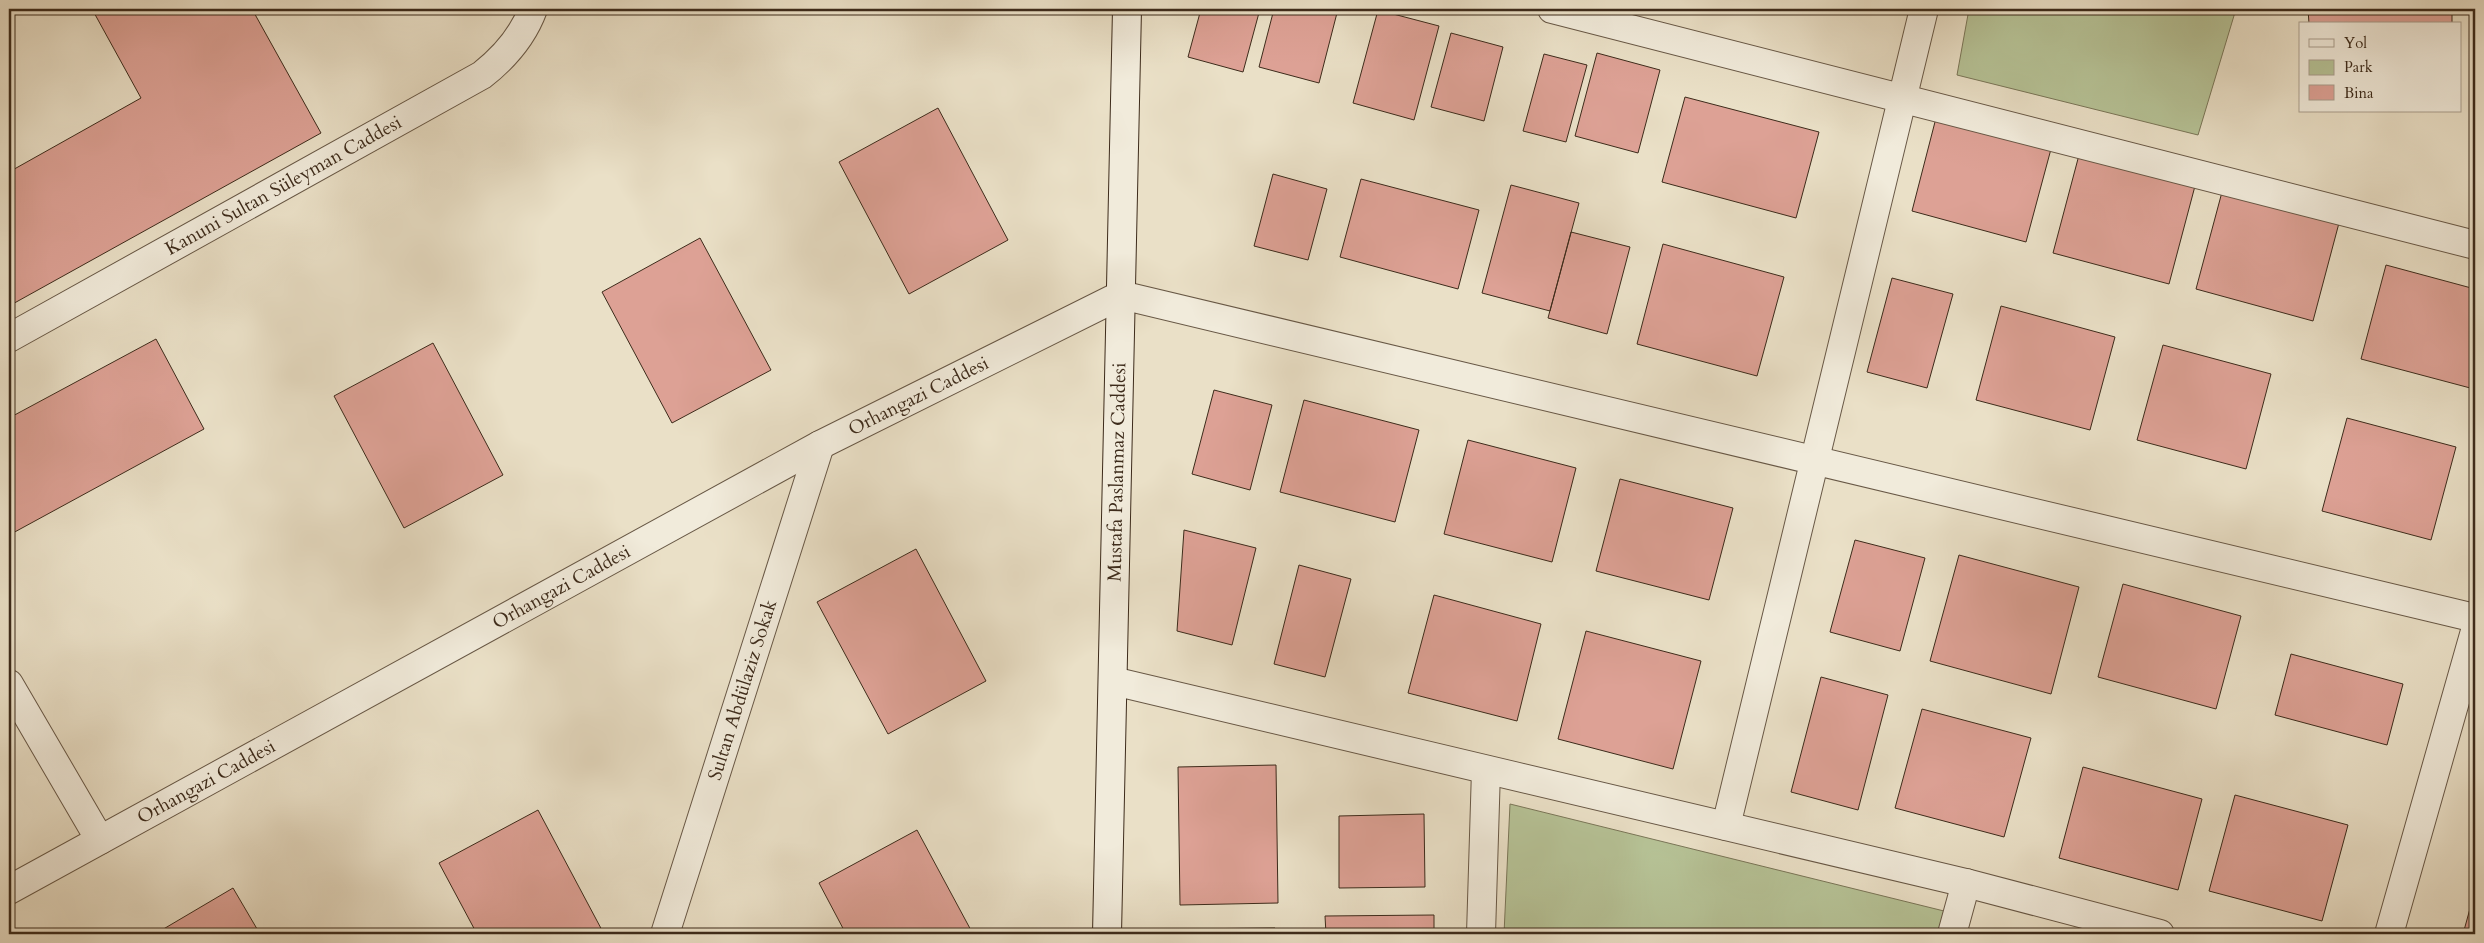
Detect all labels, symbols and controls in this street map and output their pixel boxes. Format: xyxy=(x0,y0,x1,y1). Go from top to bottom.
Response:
legend xyxy=(2299,22,2462,112)
text: Yol xyxy=(2344,33,2367,53)
text: Park xyxy=(2344,57,2373,77)
text: Bina xyxy=(2344,83,2374,103)
street label: Kanuni Sultan Süleyman Caddesi xyxy=(160,109,406,262)
street label: Orhangazi Caddesi xyxy=(844,350,993,442)
street label: Mustafa Paslanmaz Caddesi xyxy=(1102,362,1132,582)
street label: Orhangazi Caddesi xyxy=(488,539,635,635)
street label: Sultan Abdülaziz Sokak xyxy=(702,596,783,784)
street label: Orhangazi Caddesi xyxy=(132,733,280,830)

